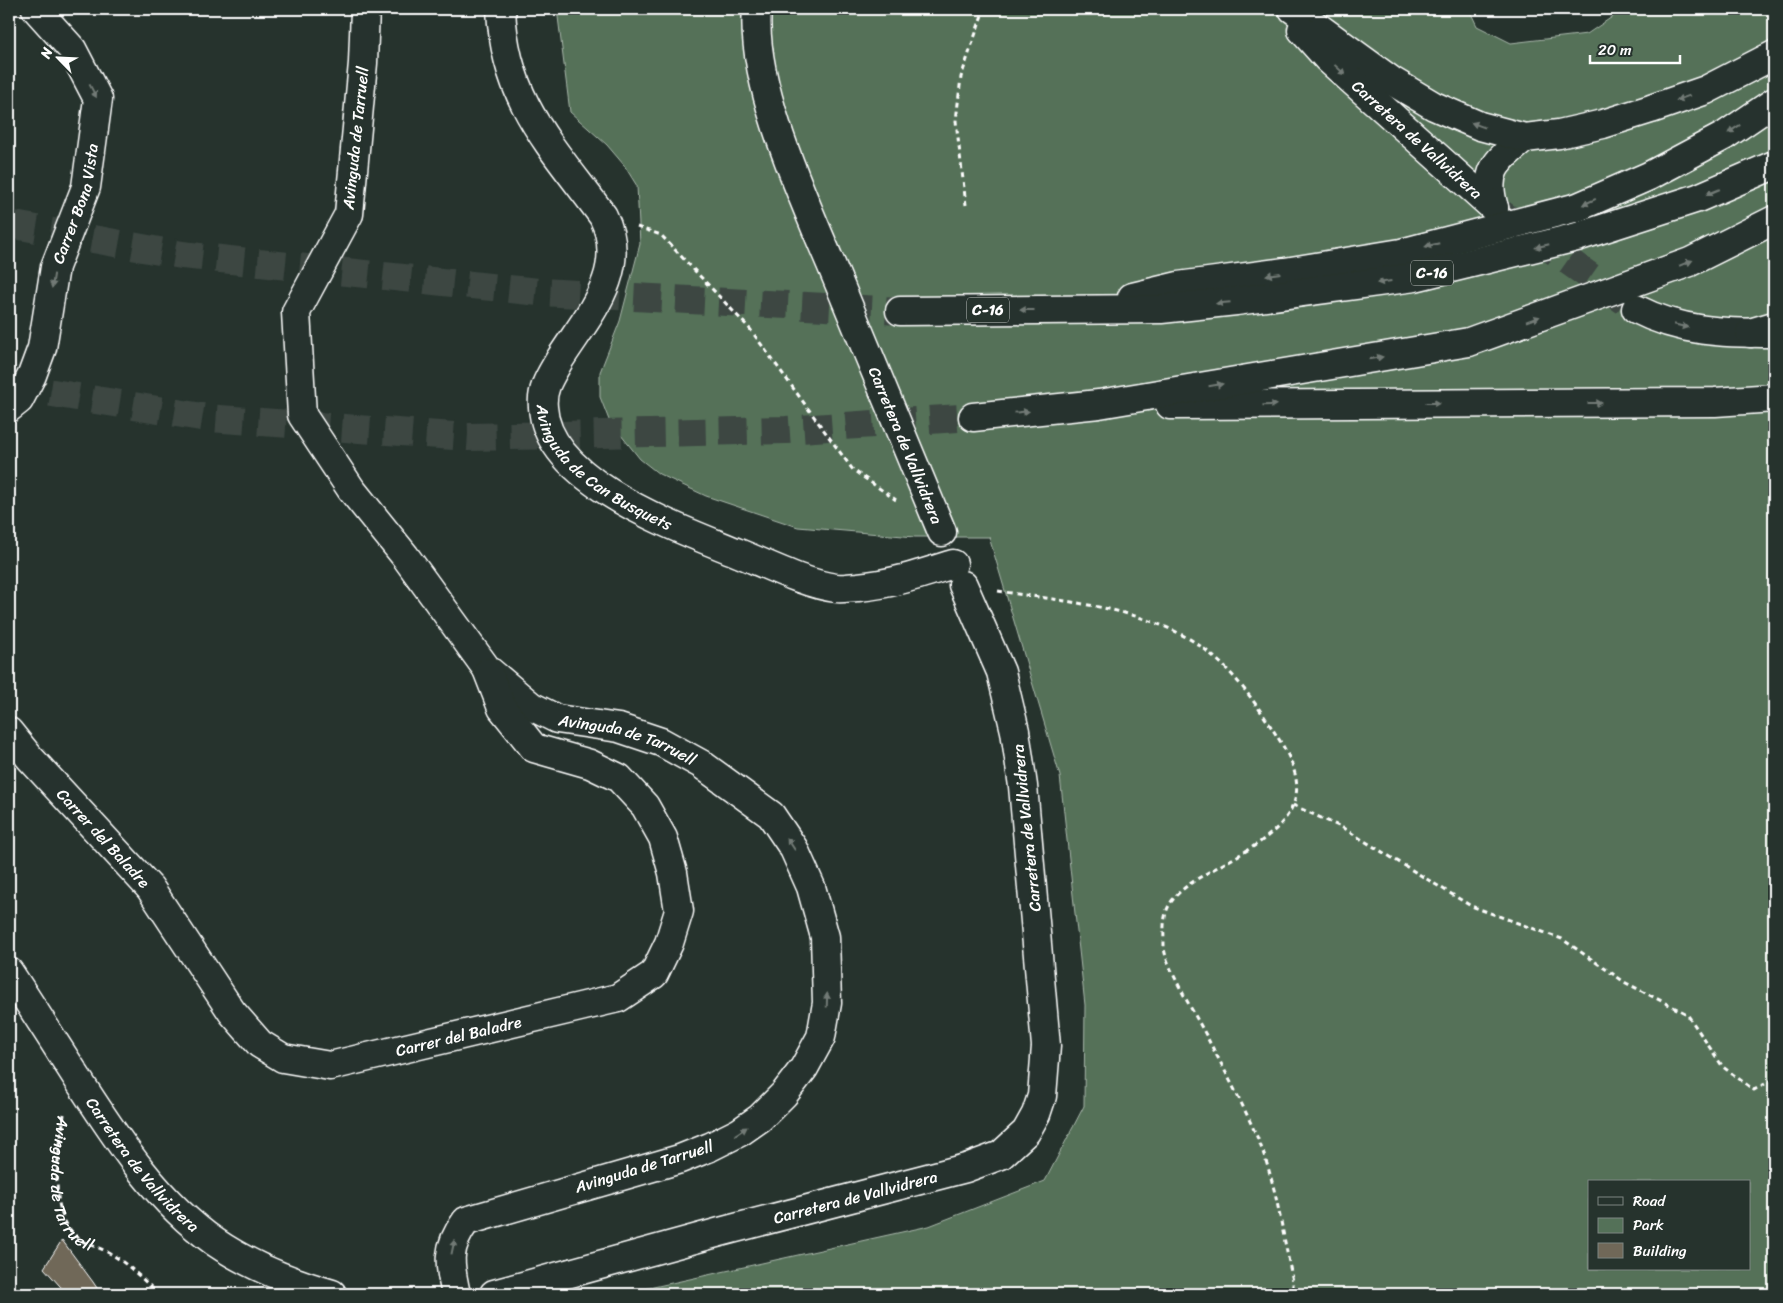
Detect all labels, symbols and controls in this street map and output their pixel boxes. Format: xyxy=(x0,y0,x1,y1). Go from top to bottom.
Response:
north arrow xyxy=(32,32,82,82)
scale bar xyxy=(1590,32,1680,64)
text: 20 m xyxy=(1598,37,1632,63)
text: N xyxy=(33,43,60,63)
one-way arrow xyxy=(1333,64,1346,75)
street label: Avinguda de Tarruell xyxy=(333,65,377,212)
street label: Carretera de Vallvidrera xyxy=(1345,72,1489,207)
one-way arrow xyxy=(89,84,97,99)
one-way arrow xyxy=(1675,94,1690,102)
one-way arrow xyxy=(1471,120,1485,128)
one-way arrow xyxy=(1727,124,1741,134)
street label: Carrer Bona Vista xyxy=(44,142,107,268)
one-way arrow xyxy=(1706,188,1720,196)
one-way arrow xyxy=(1582,199,1596,207)
one-way arrow xyxy=(1425,241,1440,249)
one-way arrow xyxy=(1535,242,1550,250)
one-way arrow xyxy=(1679,259,1694,267)
road number: C-16 xyxy=(1411,260,1453,286)
one-way arrow xyxy=(1264,270,1280,278)
one-way arrow xyxy=(48,273,56,289)
one-way arrow xyxy=(1375,278,1391,286)
road number: C-16 xyxy=(967,298,1009,322)
one-way arrow xyxy=(1214,299,1230,307)
one-way arrow xyxy=(1019,306,1035,314)
one-way arrow xyxy=(1526,315,1541,322)
one-way arrow xyxy=(1674,322,1689,330)
one-way arrow xyxy=(1369,353,1385,361)
street label: Carretera de Vallvidrera xyxy=(860,362,951,529)
one-way arrow xyxy=(1208,380,1224,388)
one-way arrow xyxy=(1425,399,1441,407)
one-way arrow xyxy=(1587,399,1603,407)
one-way arrow xyxy=(1262,401,1278,409)
street label: Avinguda de Can Busquets xyxy=(528,402,678,539)
one-way arrow xyxy=(1014,408,1030,416)
street label: Avinguda de Tarruell xyxy=(556,705,702,774)
street label: Carretera de Vallvidrera xyxy=(1003,743,1050,913)
street label: Carrer del Baladre xyxy=(49,781,158,895)
one-way arrow xyxy=(786,837,795,851)
one-way arrow xyxy=(823,991,831,1007)
street label: Carrer del Baladre xyxy=(393,1007,525,1065)
street label: Carretera de Vallvidrera xyxy=(78,1091,206,1240)
street label: Avinguda de Tarruell xyxy=(42,1114,98,1260)
one-way arrow xyxy=(735,1126,748,1135)
street label: Avinguda de Tarruell xyxy=(570,1131,717,1202)
street label: Carretera de Vallvidrera xyxy=(770,1162,940,1233)
legend xyxy=(1588,1180,1750,1270)
text: Road xyxy=(1633,1188,1666,1214)
text: Park xyxy=(1633,1212,1664,1238)
one-way arrow xyxy=(449,1238,457,1254)
text: Building xyxy=(1633,1238,1687,1264)

